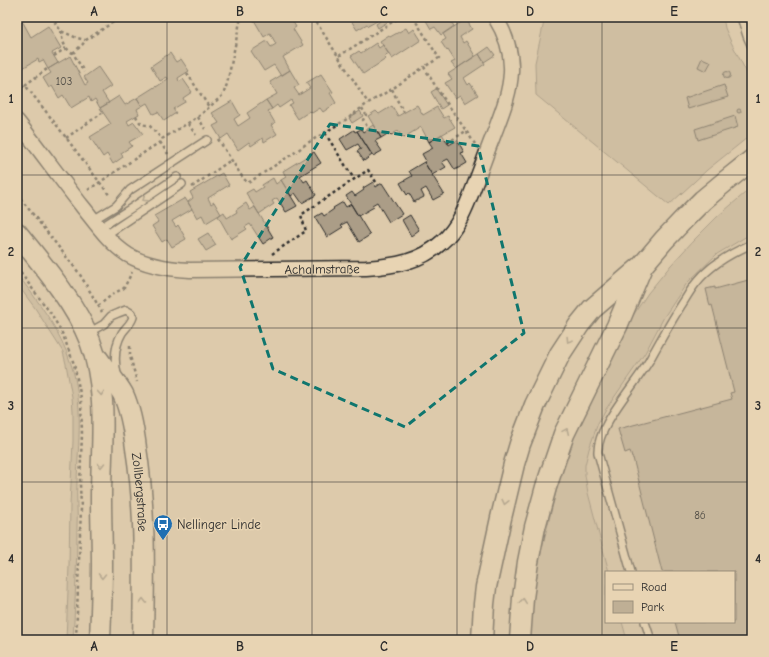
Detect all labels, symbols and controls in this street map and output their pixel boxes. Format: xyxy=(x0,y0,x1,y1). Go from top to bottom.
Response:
text: A xyxy=(90,4,98,19)
text: B xyxy=(236,4,244,19)
text: C xyxy=(380,4,388,19)
text: D xyxy=(526,4,534,19)
text: E xyxy=(670,4,678,19)
house number: 103 xyxy=(56,75,72,88)
text: 1 xyxy=(8,91,14,106)
text: 1 xyxy=(755,91,761,106)
one-way arrow xyxy=(142,194,149,202)
text: 2 xyxy=(8,244,14,259)
text: 2 xyxy=(755,244,761,259)
street label: Achalmstraße xyxy=(284,261,360,277)
one-way arrow xyxy=(566,336,574,343)
one-way arrow xyxy=(96,390,105,396)
text: 3 xyxy=(8,398,14,413)
text: 3 xyxy=(755,398,761,413)
one-way arrow xyxy=(561,427,569,435)
street label: Zollbergstraße xyxy=(129,451,150,532)
one-way arrow xyxy=(97,462,106,468)
one-way arrow xyxy=(501,498,509,505)
house number: 86 xyxy=(694,509,706,522)
bus stop icon: Nellinger Linde xyxy=(152,513,174,541)
place label: Nellinger Linde xyxy=(177,517,261,532)
text: 4 xyxy=(8,551,14,566)
text: 4 xyxy=(755,551,761,566)
legend xyxy=(605,571,735,623)
one-way arrow xyxy=(97,573,106,579)
text: Road xyxy=(641,580,667,594)
one-way arrow xyxy=(139,598,147,604)
one-way arrow xyxy=(518,598,527,604)
text: Park xyxy=(641,600,664,614)
text: A xyxy=(90,639,98,654)
text: B xyxy=(236,639,244,654)
text: C xyxy=(380,639,388,654)
text: D xyxy=(526,639,534,654)
text: E xyxy=(670,639,678,654)

